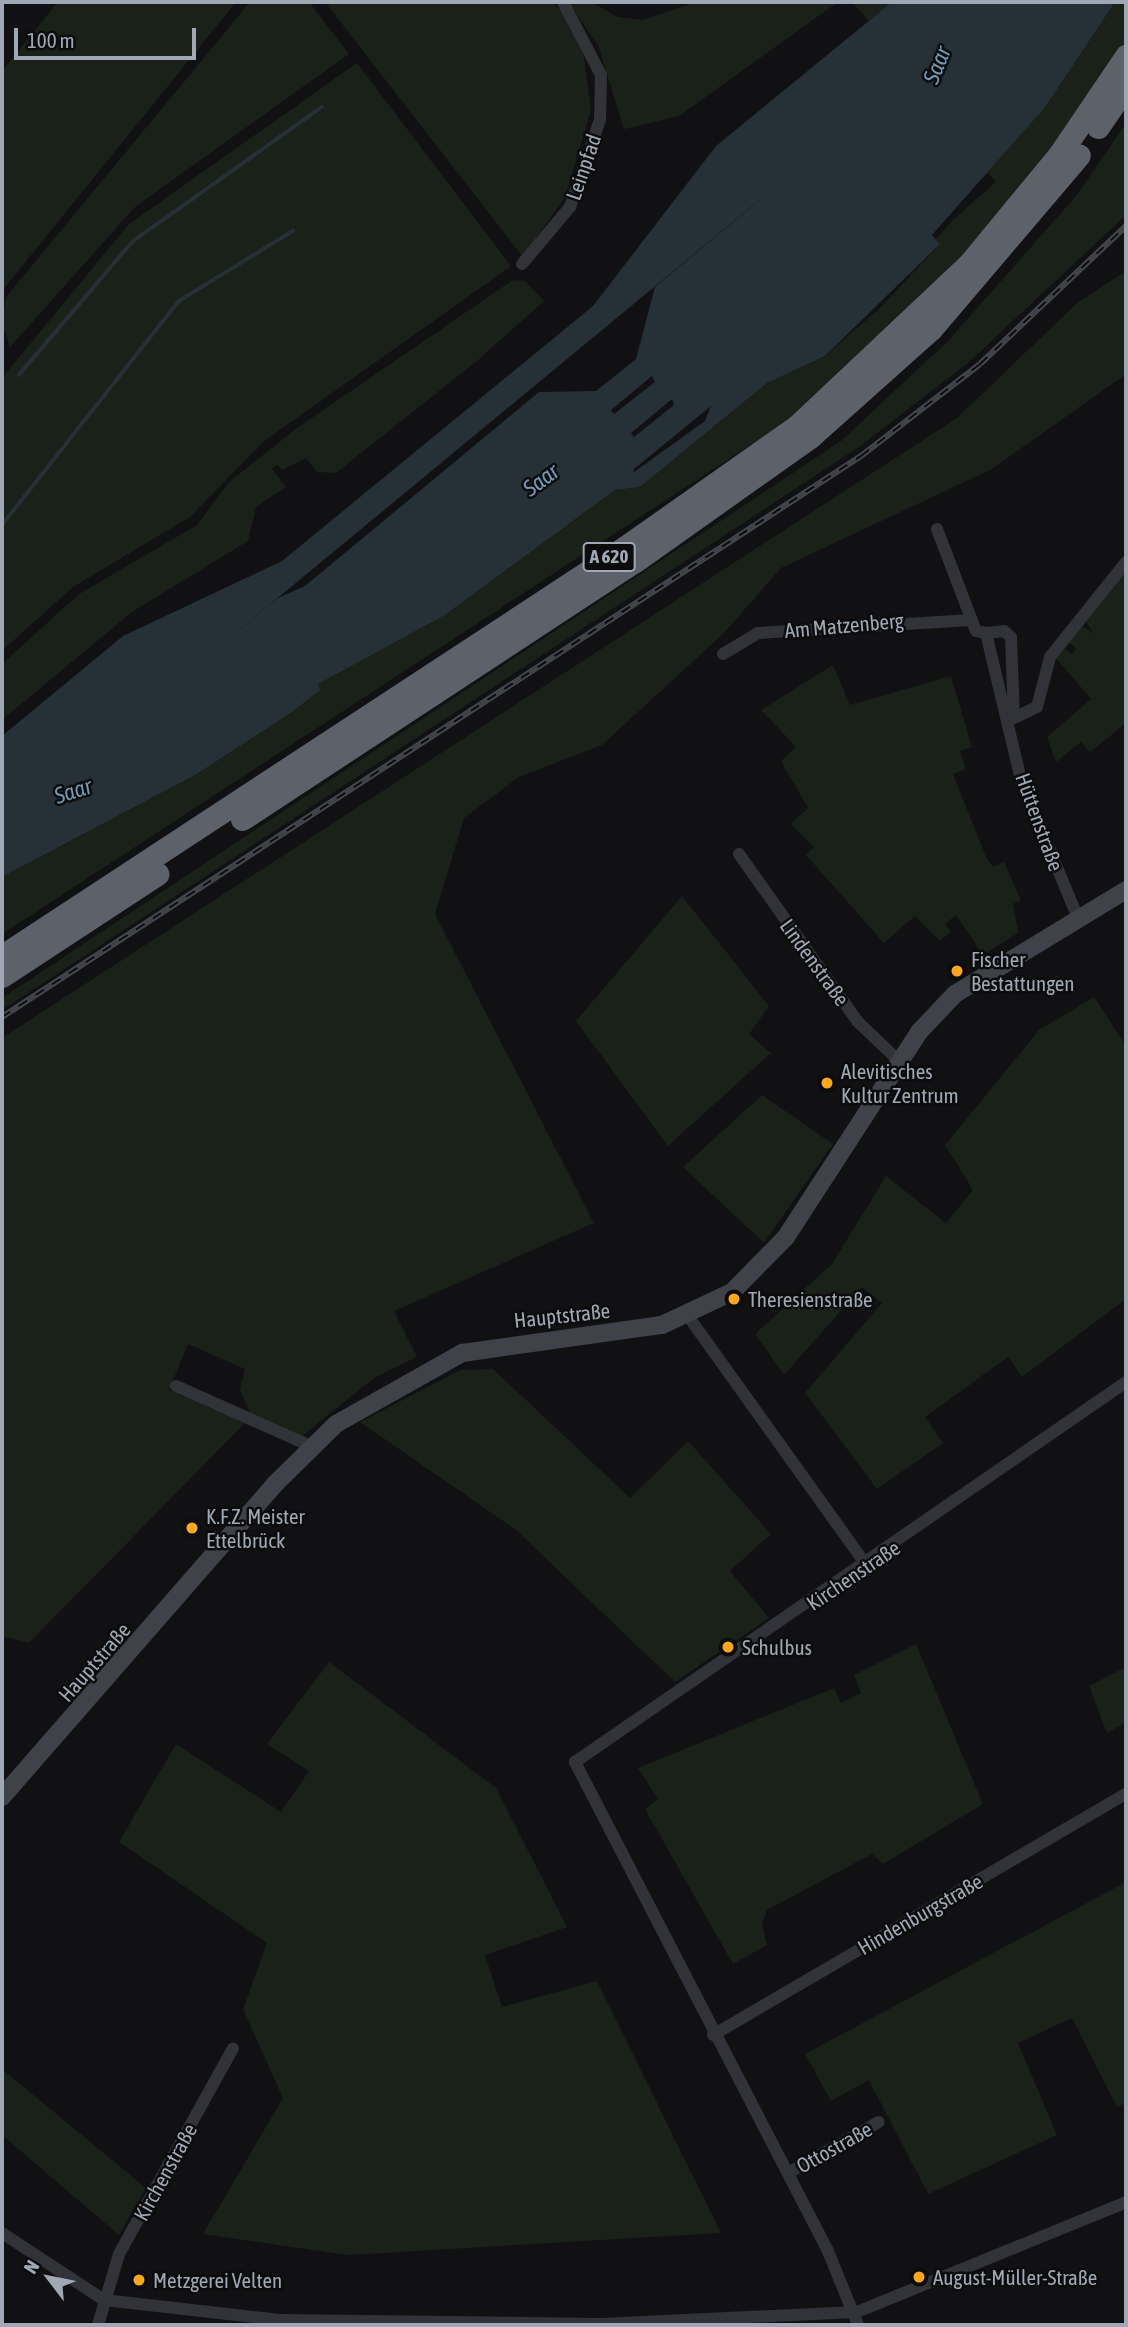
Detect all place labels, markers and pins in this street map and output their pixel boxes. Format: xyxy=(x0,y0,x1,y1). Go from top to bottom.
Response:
place label: Fischer Bestattungen xyxy=(971,946,1074,996)
marker: Fischer Bestattungen xyxy=(949,963,965,979)
place label: Alevitisches Kultur Zentrum xyxy=(841,1058,959,1108)
marker: Alevitisches Kultur Zentrum xyxy=(819,1075,835,1091)
place label: Theresienstraße xyxy=(748,1286,873,1312)
marker: Theresienstraße xyxy=(726,1291,742,1307)
place label: K.F.Z. Meister Ettelbrück xyxy=(206,1503,305,1553)
marker: K.F.Z. Meister Ettelbrück xyxy=(184,1520,200,1536)
place label: Schulbus xyxy=(742,1634,812,1660)
marker: Schulbus xyxy=(720,1639,736,1655)
place label: August-Müller-Straße xyxy=(933,2264,1097,2290)
place label: Metzgerei Velten xyxy=(153,2267,282,2293)
marker: August-Müller-Straße xyxy=(911,2269,927,2285)
marker: Metzgerei Velten xyxy=(131,2272,147,2288)

